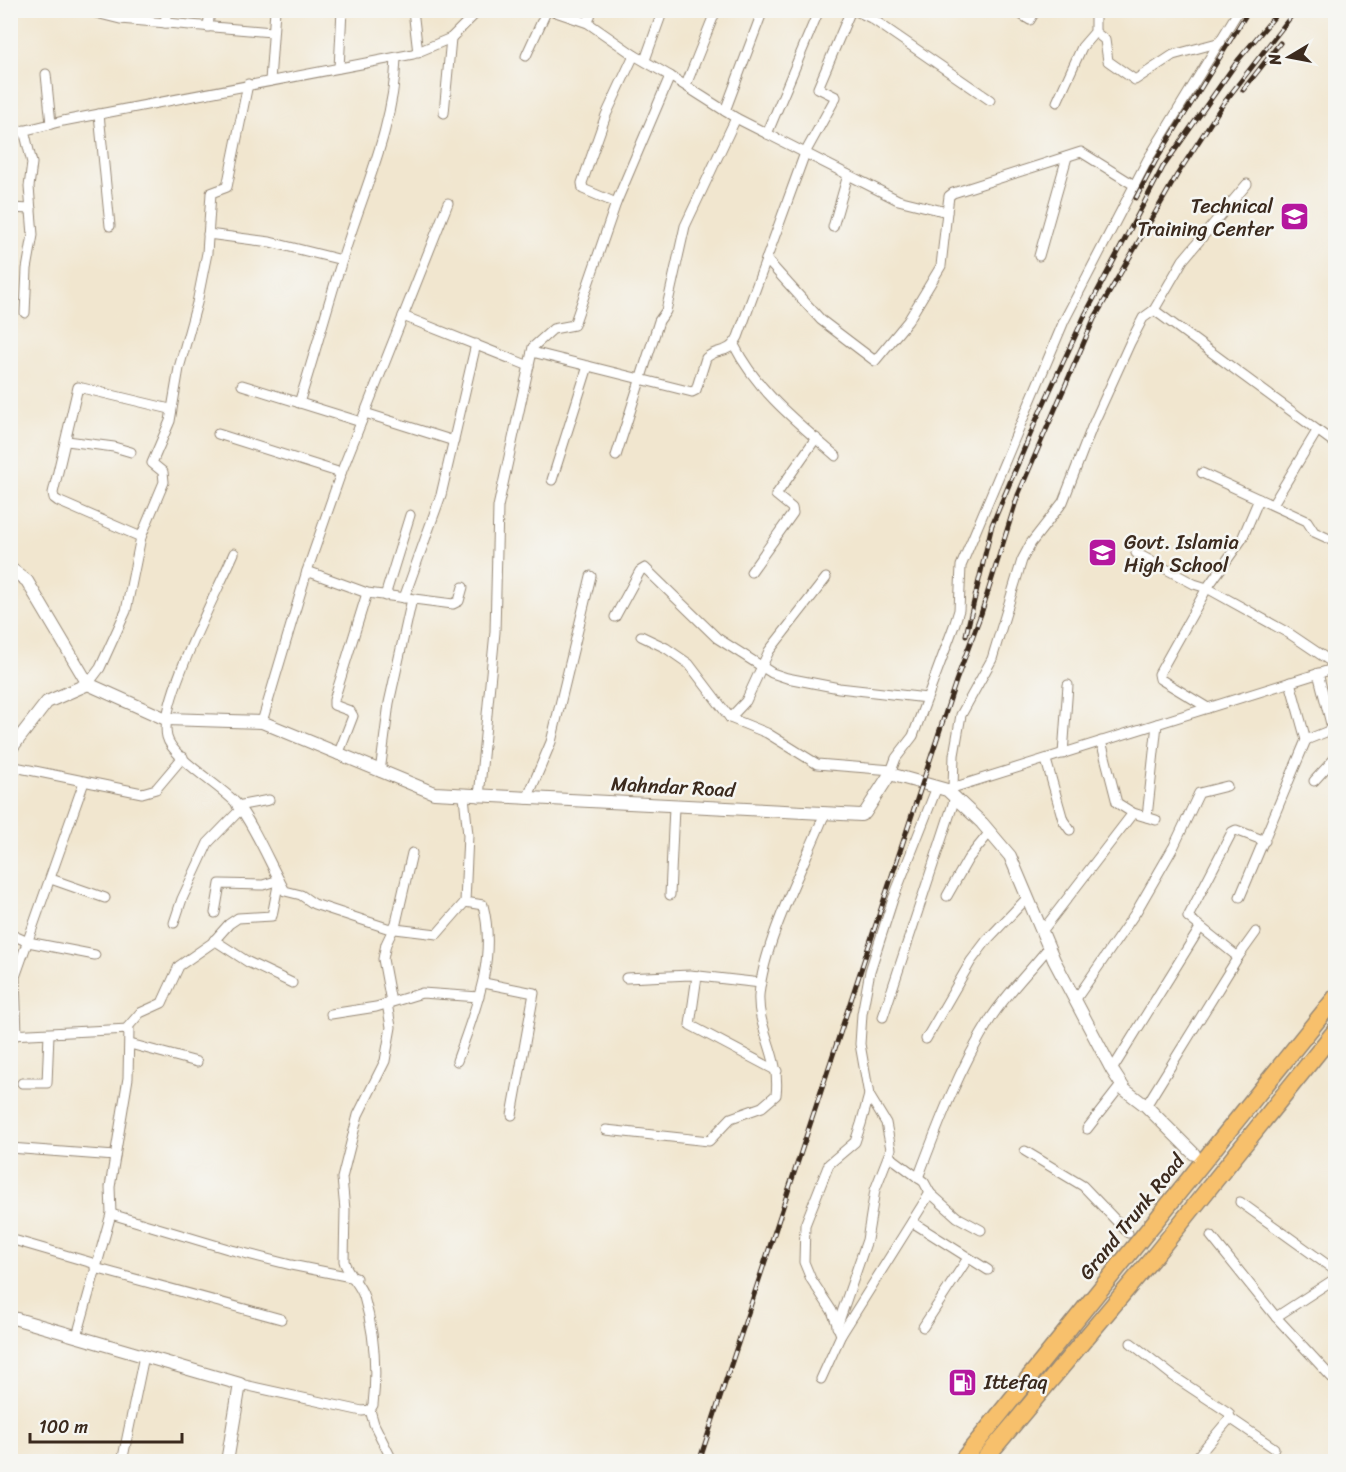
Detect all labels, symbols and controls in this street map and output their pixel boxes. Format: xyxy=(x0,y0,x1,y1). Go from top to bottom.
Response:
north arrow xyxy=(1259,27,1319,87)
text: N xyxy=(1259,51,1290,68)
place label: Technical Training Center xyxy=(1137,189,1275,247)
school or university icon: Technical Training Center xyxy=(1278,201,1310,233)
place label: Govt. Islamia High School xyxy=(1124,525,1239,583)
school or university icon: Govt. Islamia High School xyxy=(1087,537,1119,569)
street label: Mahndar Road xyxy=(610,766,737,808)
street label: Grand Trunk Road xyxy=(1070,1145,1195,1288)
place label: Ittefaq xyxy=(983,1365,1048,1400)
fuel station icon: Ittefaq xyxy=(947,1366,979,1398)
scale bar xyxy=(30,1406,182,1444)
text: 100 m xyxy=(39,1411,88,1443)

